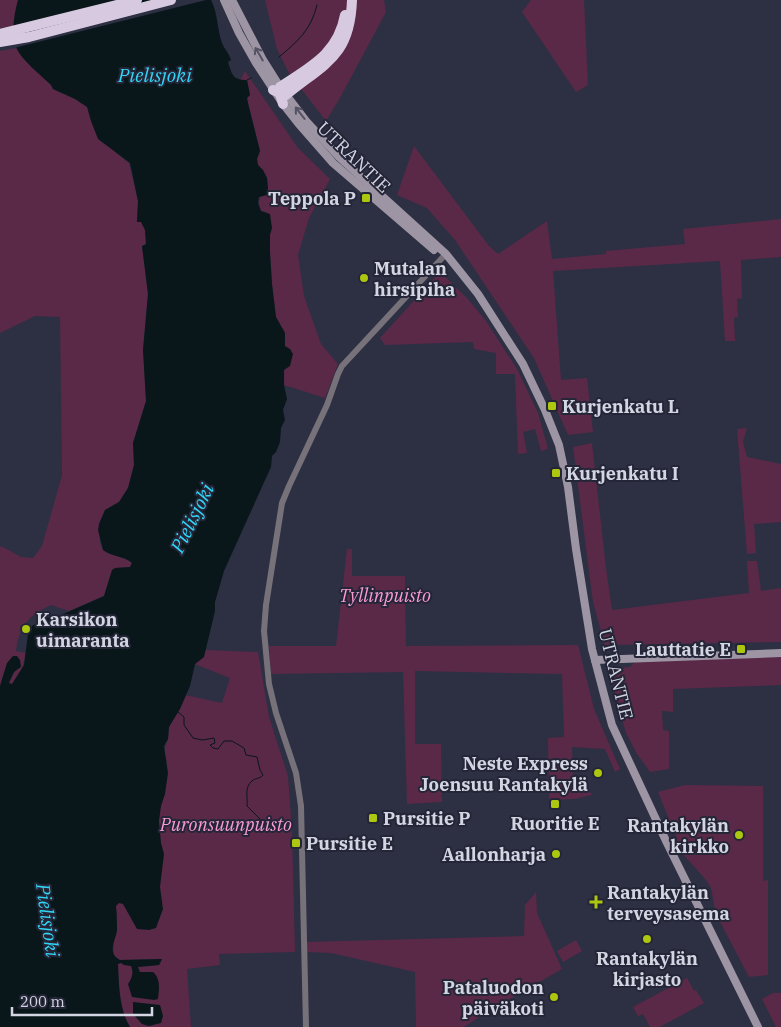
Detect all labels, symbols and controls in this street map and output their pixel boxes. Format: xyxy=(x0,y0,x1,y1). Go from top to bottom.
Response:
one-way arrow xyxy=(254,47,264,61)
water label: Pielisjoki xyxy=(117,63,192,87)
one-way arrow xyxy=(295,107,306,120)
street label: UTRANTIE xyxy=(313,116,395,198)
place label: Teppola P xyxy=(268,187,356,210)
marker: Teppola P xyxy=(360,192,372,204)
place label: Mutalan hirsipiha xyxy=(374,257,455,301)
marker: Mutalan hirsipiha xyxy=(358,272,370,284)
place label: Kurjenkatu L xyxy=(562,395,679,418)
marker: Kurjenkatu L xyxy=(546,400,558,412)
place label: Kurjenkatu I xyxy=(566,462,679,485)
marker: Kurjenkatu I xyxy=(550,467,562,479)
water label: Pielisjoki xyxy=(165,479,219,557)
park label: Tyllinpuisto xyxy=(339,584,431,607)
place label: Karsikon uimaranta xyxy=(36,608,130,652)
marker: Karsikon uimaranta xyxy=(20,623,32,635)
street label: UTRANTIE xyxy=(594,626,638,722)
place label: Lauttatie E xyxy=(635,638,731,661)
marker: Lauttatie E xyxy=(735,643,747,655)
place label: Neste Express Joensuu Rantakylä xyxy=(420,752,588,796)
marker: Neste Express Joensuu Rantakylä xyxy=(592,767,604,779)
marker: Ruoritie E xyxy=(549,798,561,810)
place label: Pursitie P xyxy=(383,807,471,830)
marker: Pursitie P xyxy=(367,812,379,824)
place label: Ruoritie E xyxy=(510,812,600,835)
park label: Puronsuunpuisto xyxy=(159,813,292,836)
place label: Rantakylän kirkko xyxy=(627,814,729,858)
marker: Rantakylän kirkko xyxy=(733,829,745,841)
place label: Pursitie E xyxy=(306,832,393,855)
marker: Pursitie E xyxy=(290,837,302,849)
place label: Aallonharja xyxy=(442,843,546,866)
marker: Aallonharja xyxy=(550,848,562,860)
water label: Pielisjoki xyxy=(31,881,65,959)
place label: Rantakylän terveysasema xyxy=(607,881,730,925)
marker: Rantakylän terveysasema xyxy=(589,895,603,909)
marker: Rantakylän kirjasto xyxy=(641,933,653,945)
place label: Rantakylän kirjasto xyxy=(596,947,698,991)
place label: Pataluodon päiväkoti xyxy=(443,976,544,1020)
scale bar xyxy=(12,984,152,1016)
marker: Pataluodon päiväkoti xyxy=(548,991,560,1003)
text: 200 m xyxy=(20,992,65,1011)

